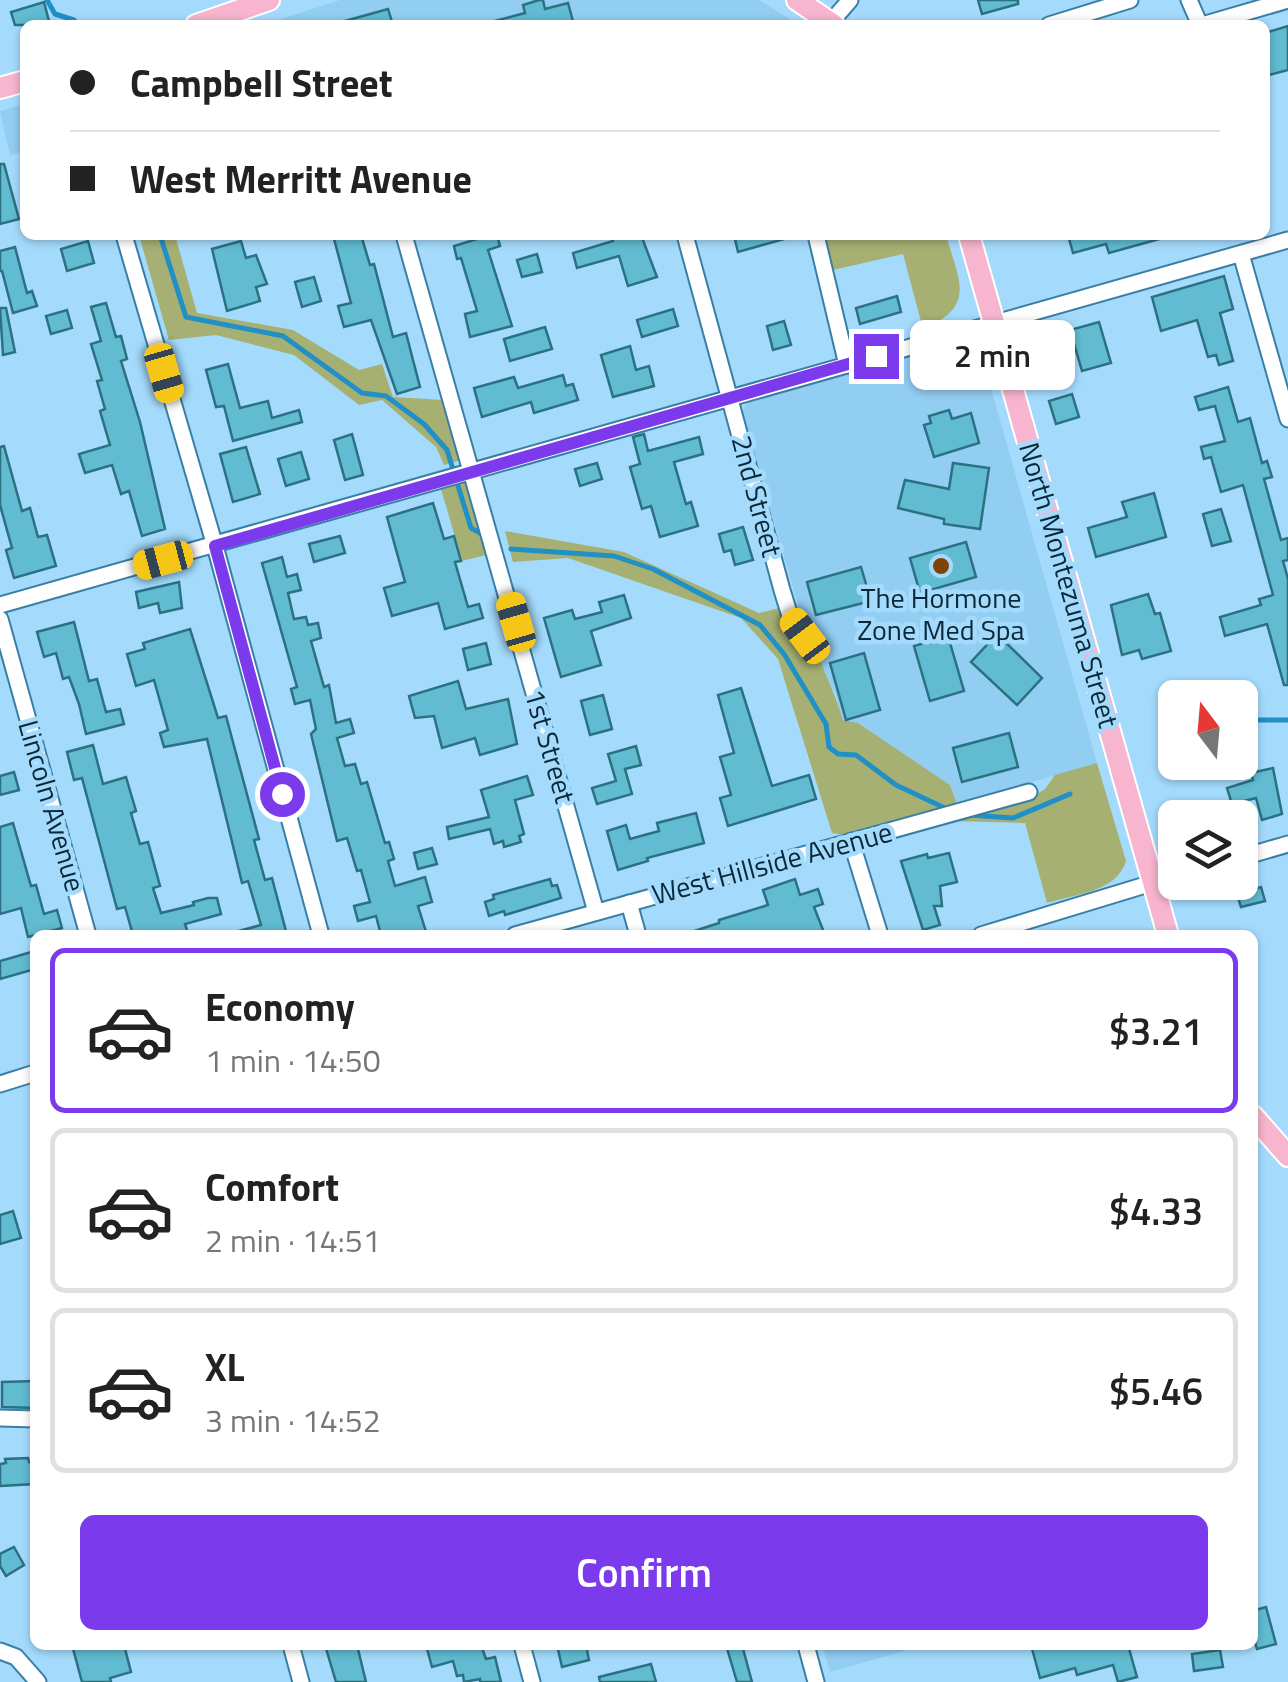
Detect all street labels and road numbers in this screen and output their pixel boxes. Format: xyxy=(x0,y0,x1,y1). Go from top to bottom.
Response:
street label: 2nd Street xyxy=(721,430,794,561)
street label: North Montezuma Street xyxy=(1008,437,1131,733)
street label: 1st Street xyxy=(514,684,587,808)
street label: Lincoln Avenue xyxy=(7,715,97,897)
street label: West Hillside Avenue xyxy=(647,810,897,915)

